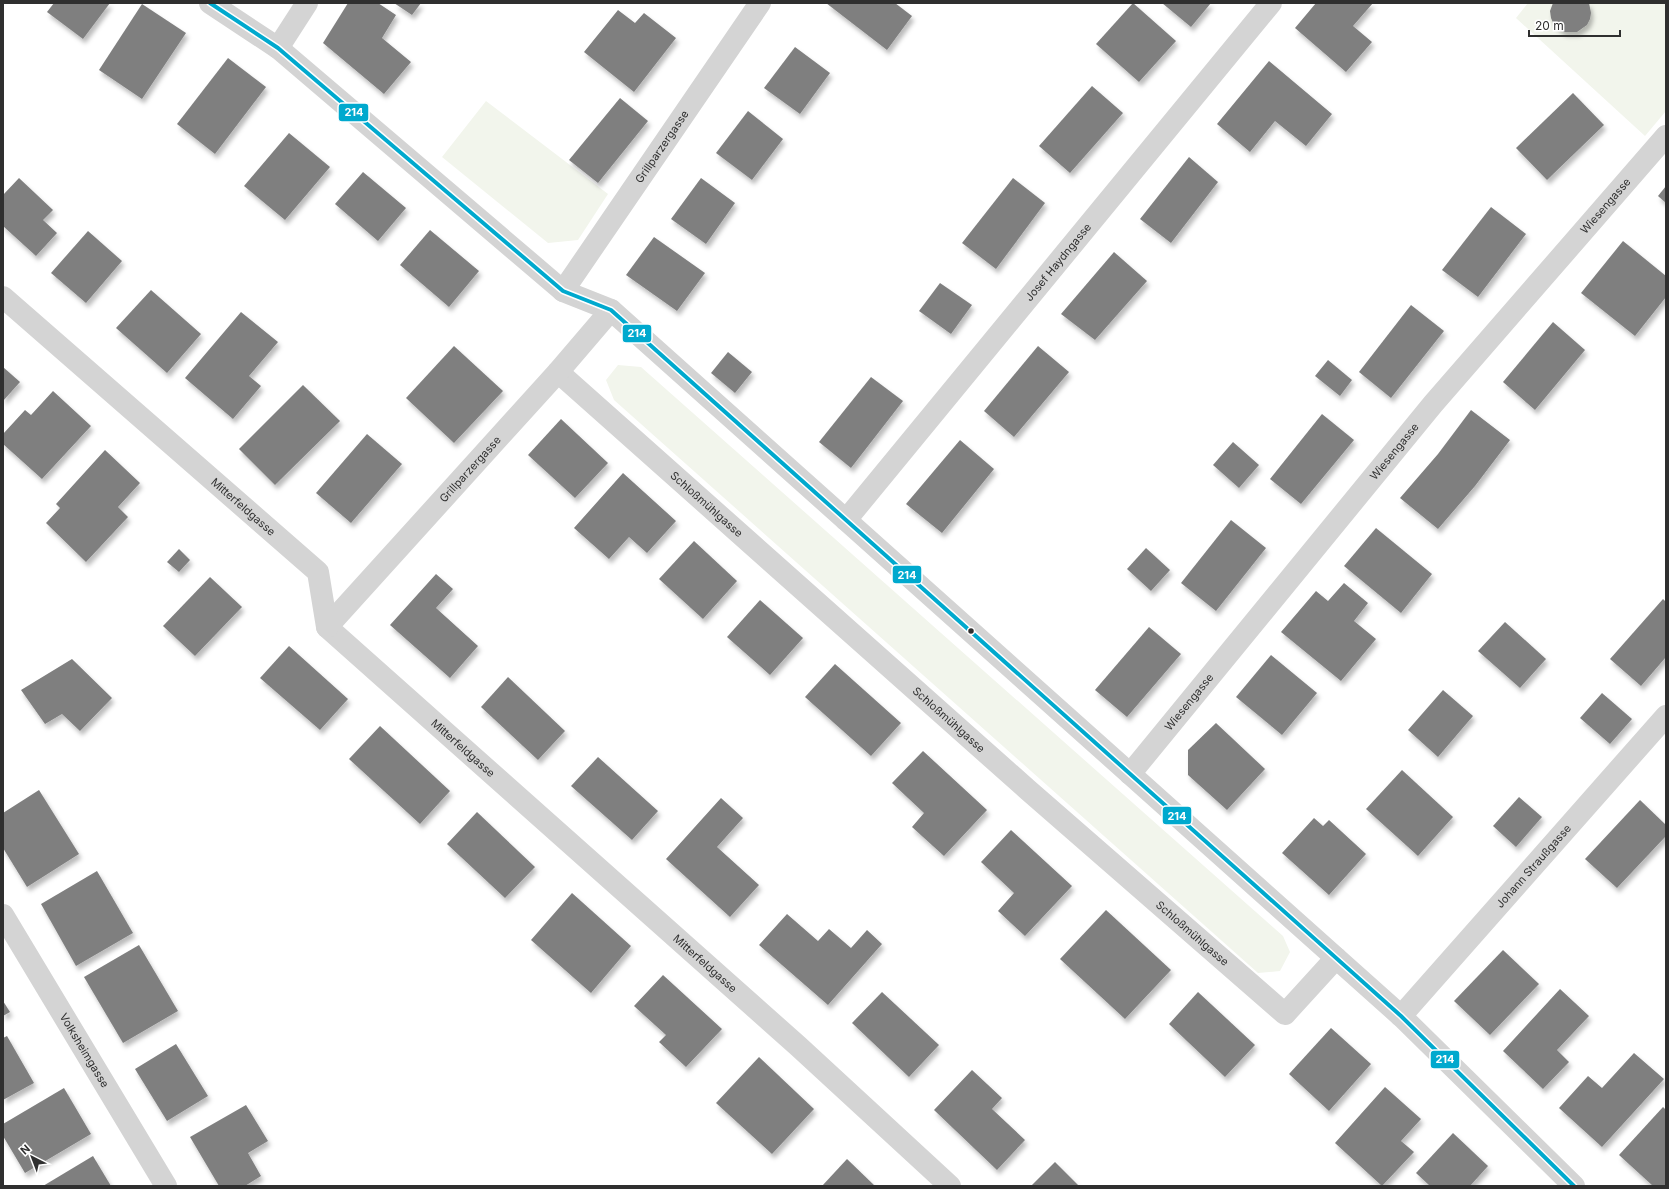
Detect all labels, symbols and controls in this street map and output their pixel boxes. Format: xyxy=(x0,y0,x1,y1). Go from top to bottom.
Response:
scale bar xyxy=(1529,12,1620,38)
text: 20 m xyxy=(1535,18,1564,33)
line badge: 214 xyxy=(338,103,369,122)
text: 214 xyxy=(344,105,364,119)
street label: Grillparzergasse xyxy=(632,108,692,186)
street label: Wiesengasse xyxy=(1577,175,1634,237)
street label: Josef Haydngasse xyxy=(1022,220,1094,304)
line badge: 214 xyxy=(622,324,652,343)
text: 214 xyxy=(627,326,647,340)
street label: Wiesengasse xyxy=(1367,420,1422,483)
street label: Grillparzergasse xyxy=(436,433,504,505)
street label: Schloßmühlgasse xyxy=(668,468,746,540)
street label: Mitterfeldgasse xyxy=(208,475,278,539)
line badge: 214 xyxy=(892,565,922,584)
text: 214 xyxy=(897,568,917,582)
unlabelled marker xyxy=(966,626,976,636)
street label: Wiesengasse xyxy=(1161,671,1216,733)
street label: Schloßmühlgasse xyxy=(910,684,988,755)
street label: Mitterfeldgasse xyxy=(428,716,498,780)
line badge: 214 xyxy=(1162,806,1192,825)
text: 214 xyxy=(1167,809,1187,823)
street label: Johann Straußgasse xyxy=(1493,821,1574,911)
street label: Schloßmühlgasse xyxy=(1153,898,1232,969)
street label: Mitterfeldgasse xyxy=(670,931,740,995)
street label: Volksheimgasse xyxy=(57,1011,112,1090)
line badge: 214 xyxy=(1430,1050,1460,1069)
text: 214 xyxy=(1435,1052,1455,1066)
north arrow xyxy=(12,1137,52,1177)
text: N xyxy=(18,1142,33,1158)

